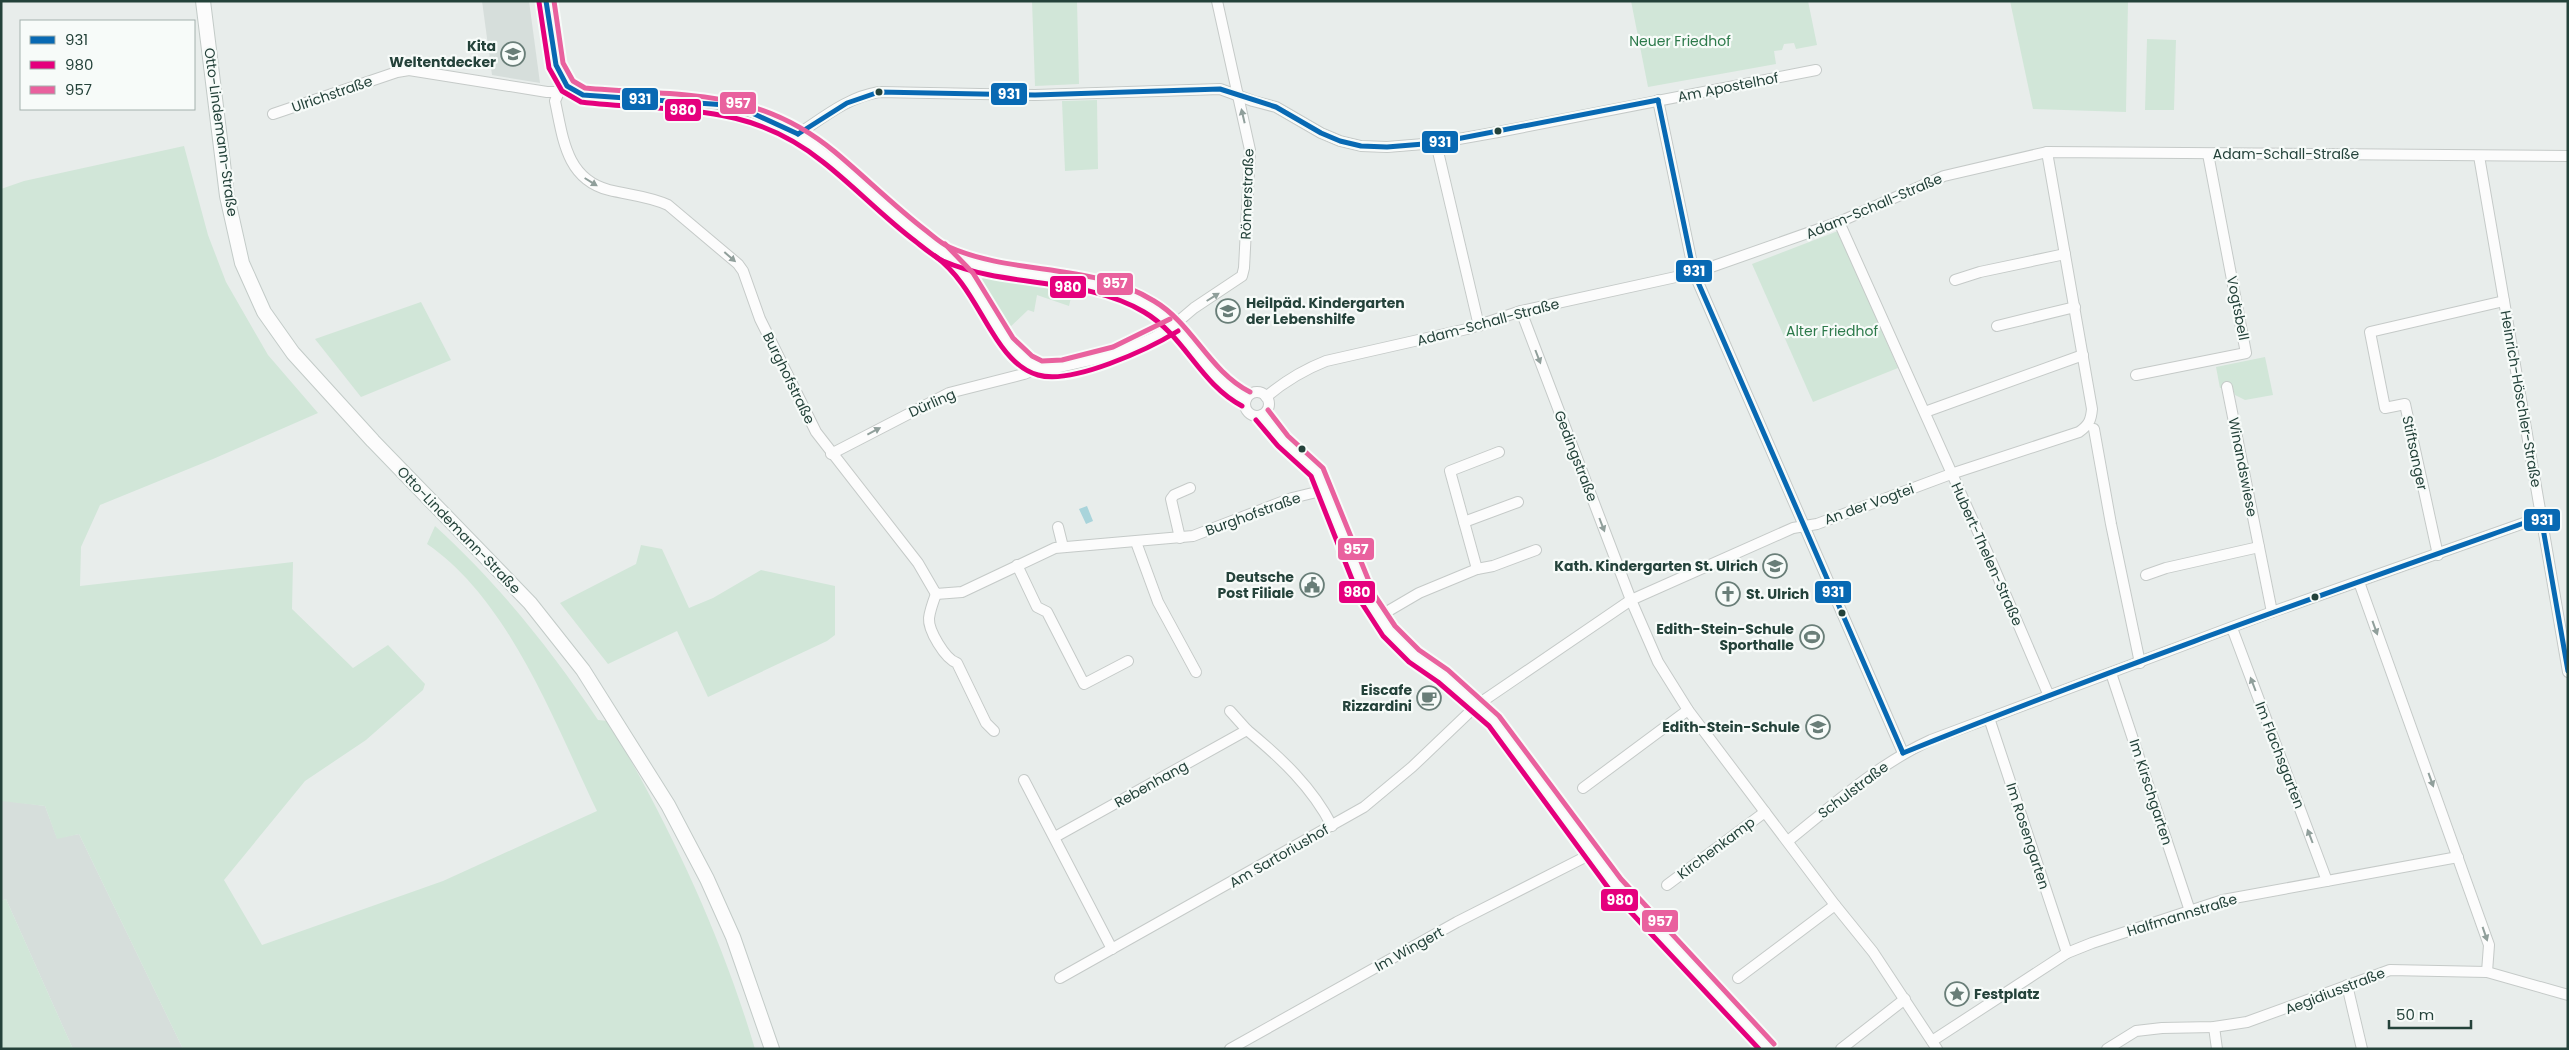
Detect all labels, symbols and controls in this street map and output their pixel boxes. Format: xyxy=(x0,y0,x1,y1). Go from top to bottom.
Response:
legend xyxy=(20,20,195,110)
text: 931 xyxy=(65,29,88,50)
park label: Neuer Friedhof xyxy=(1629,31,1731,51)
place label: Kita Weltentdecker xyxy=(389,36,496,72)
school or university icon: Kita Weltentdecker xyxy=(500,41,526,67)
street label: Otto-Lindemann-Straße xyxy=(199,46,243,218)
text: 980 xyxy=(65,54,93,75)
street label: Am Apostelhof xyxy=(1676,67,1781,107)
street label: Ulrichstraße xyxy=(289,71,375,117)
text: 957 xyxy=(65,79,92,100)
line badge: 931 xyxy=(990,82,1028,106)
text: 931 xyxy=(998,84,1020,104)
line badge: 931 xyxy=(621,87,659,111)
unlabelled marker xyxy=(874,87,884,97)
text: 931 xyxy=(629,89,651,109)
line badge: 957 xyxy=(719,91,757,115)
text: 957 xyxy=(725,93,751,113)
line badge: 980 xyxy=(664,98,702,122)
text: 980 xyxy=(670,100,696,120)
one-way arrow xyxy=(1239,108,1247,123)
unlabelled marker xyxy=(1493,126,1503,136)
line badge: 931 xyxy=(1421,130,1459,154)
text: 931 xyxy=(1429,132,1451,152)
street label: Adam-Schall-Straße xyxy=(2213,144,2360,164)
street label: Römerstraße xyxy=(1235,148,1259,240)
street label: Adam-Schall-Straße xyxy=(1803,168,1946,244)
one-way arrow xyxy=(584,177,597,187)
one-way arrow xyxy=(724,251,736,263)
line badge: 931 xyxy=(1675,259,1713,283)
text: 931 xyxy=(1683,261,1705,281)
line badge: 957 xyxy=(1096,272,1134,296)
text: 957 xyxy=(1102,273,1128,293)
street label: Vogtsbell xyxy=(2222,274,2254,342)
line badge: 980 xyxy=(1049,275,1087,299)
text: 980 xyxy=(1055,277,1081,297)
one-way arrow xyxy=(1206,292,1219,301)
place label: Heilpäd. Kindergarten der Lebenshilfe xyxy=(1246,293,1405,329)
street label: Adam-Schall-Straße xyxy=(1415,293,1562,351)
school or university icon: Heilpäd. Kindergarten der Lebenshilfe xyxy=(1215,298,1241,324)
street label: Heinrich-Höschler-Straße xyxy=(2496,309,2546,489)
park label: Alter Friedhof xyxy=(1786,321,1878,341)
street label: Burghofstraße xyxy=(758,329,820,428)
one-way arrow xyxy=(1534,350,1542,365)
street label: Dürling xyxy=(905,384,959,422)
street label: Gedingstraße xyxy=(1549,408,1603,505)
street label: Stiftsanger xyxy=(2397,414,2433,492)
street label: Winandswiese xyxy=(2224,416,2262,519)
one-way arrow xyxy=(867,427,882,435)
unlabelled marker xyxy=(1297,444,1307,454)
street label: Otto-Lindemann-Straße xyxy=(393,462,526,598)
street label: An der Vogtei xyxy=(1821,478,1917,530)
street label: Hubert-Thelen-Straße xyxy=(1946,479,2028,629)
street label: Burghofstraße xyxy=(1203,487,1304,541)
line badge: 931 xyxy=(2523,508,2561,532)
text: 931 xyxy=(2531,510,2553,530)
one-way arrow xyxy=(1598,518,1606,533)
line badge: 957 xyxy=(1337,537,1375,561)
text: 957 xyxy=(1343,539,1369,559)
school or university icon: Kath. Kindergarten St. Ulrich xyxy=(1762,553,1788,579)
place label: Kath. Kindergarten St. Ulrich xyxy=(1554,556,1758,576)
place label: Deutsche Post Filiale xyxy=(1218,567,1294,603)
public building icon: Deutsche Post Filiale xyxy=(1299,572,1325,598)
line badge: 980 xyxy=(1338,580,1376,604)
line badge: 931 xyxy=(1814,580,1852,604)
church icon: St. Ulrich xyxy=(1715,581,1741,607)
text: 980 xyxy=(1344,582,1370,602)
text: 931 xyxy=(1822,582,1844,602)
place label: St. Ulrich xyxy=(1746,584,1809,604)
unlabelled marker xyxy=(2310,592,2320,602)
unlabelled marker xyxy=(1837,608,1847,618)
place label: Edith-Stein-Schule Sporthalle xyxy=(1656,619,1794,655)
one-way arrow xyxy=(2372,620,2379,635)
sports icon: Edith-Stein-Schule Sporthalle xyxy=(1799,624,1825,650)
one-way arrow xyxy=(2249,676,2257,691)
place label: Eiscafe Rizzardini xyxy=(1342,680,1412,716)
cafe icon: Eiscafe Rizzardini xyxy=(1416,685,1442,711)
street label: Im Flachsgarten xyxy=(2250,699,2310,811)
school or university icon: Edith-Stein-Schule xyxy=(1805,714,1831,740)
place label: Edith-Stein-Schule xyxy=(1662,717,1800,737)
street label: Im Kirschgarten xyxy=(2124,736,2178,848)
street label: Rebenhang xyxy=(1111,756,1191,812)
street label: Schulstraße xyxy=(1814,757,1893,823)
one-way arrow xyxy=(2428,773,2435,788)
street label: Im Rosengarten xyxy=(2001,780,2055,892)
street label: Kirchenkamp xyxy=(1673,812,1759,884)
street label: Am Sartoriushof xyxy=(1225,819,1333,893)
one-way arrow xyxy=(2306,828,2314,843)
line badge: 980 xyxy=(1600,888,1639,912)
street label: Halfmannstraße xyxy=(2124,889,2240,941)
text: 980 xyxy=(1607,890,1633,910)
line badge: 957 xyxy=(1641,909,1679,933)
text: 957 xyxy=(1647,911,1673,931)
street label: Im Wingert xyxy=(1371,922,1447,976)
one-way arrow xyxy=(2482,926,2489,941)
street label: Aegidiusstraße xyxy=(2282,963,2388,1019)
place icon: Festplatz xyxy=(1944,981,1970,1007)
place label: Festplatz xyxy=(1974,984,2040,1004)
scale bar xyxy=(2389,998,2472,1030)
text: 50 m xyxy=(2396,1004,2434,1025)

